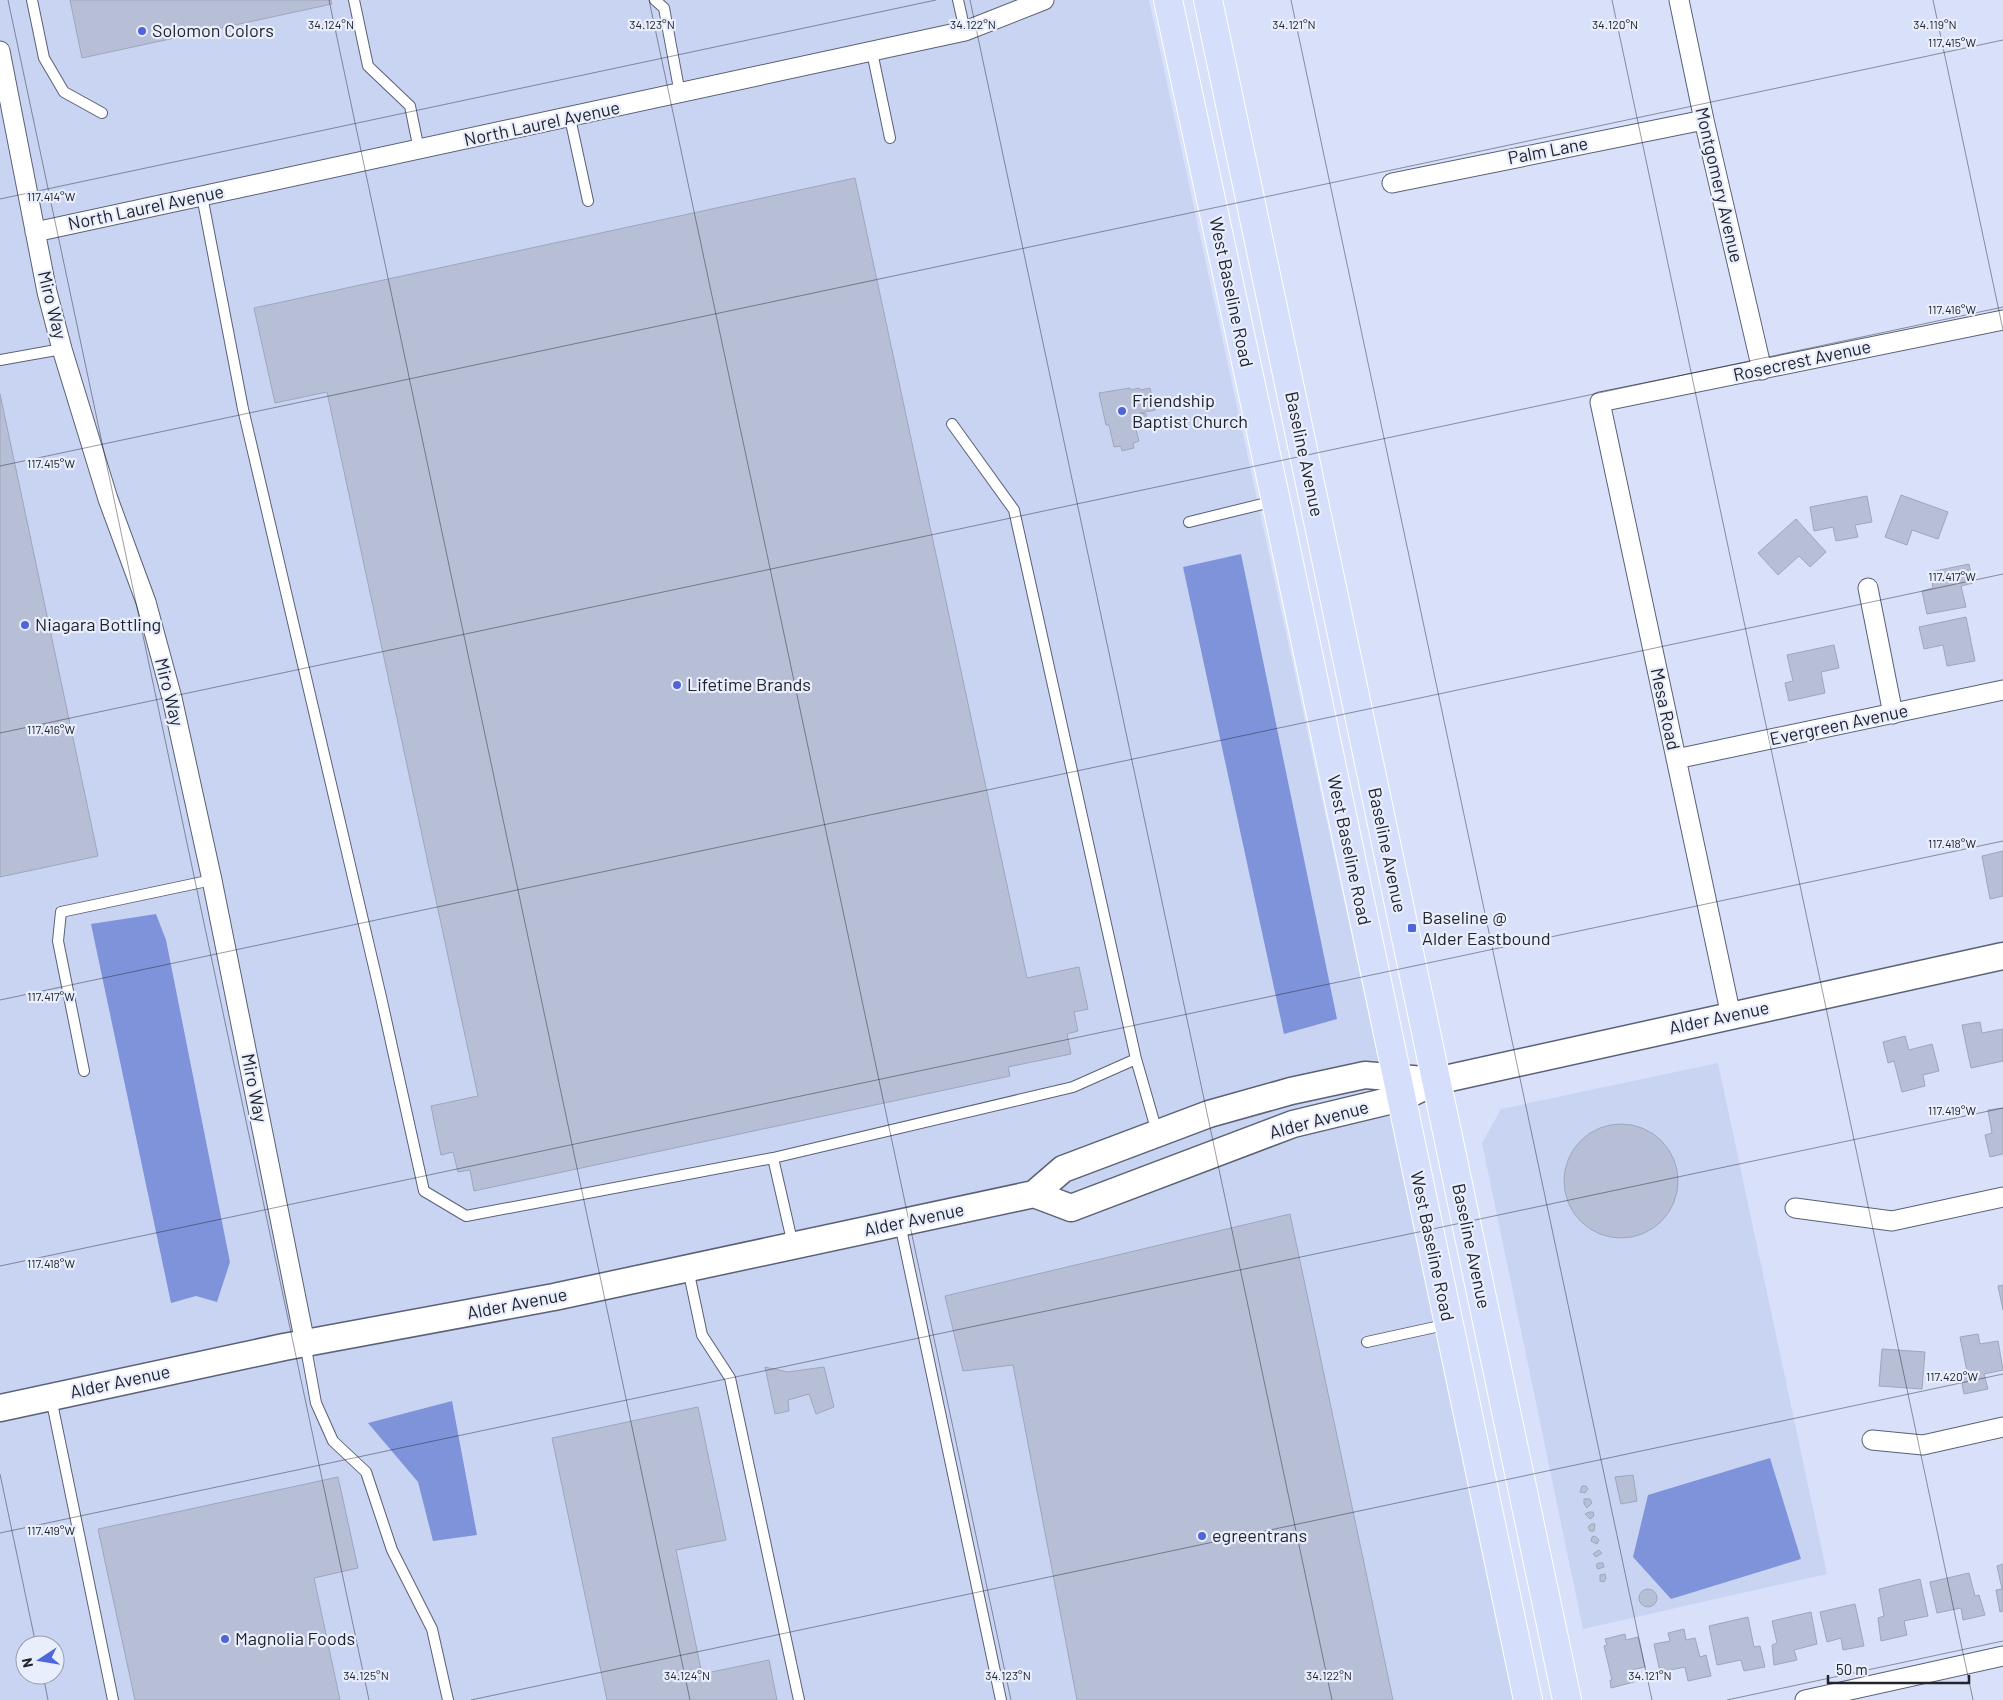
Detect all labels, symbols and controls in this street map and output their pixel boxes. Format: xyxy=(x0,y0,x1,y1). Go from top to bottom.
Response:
text: 34.124°N xyxy=(308,17,354,31)
text: 34.123°N xyxy=(629,17,675,31)
text: 34.122°N xyxy=(950,17,996,31)
text: 34.121°N xyxy=(1272,17,1316,31)
text: 34.120°N xyxy=(1592,17,1638,31)
text: 34.119°N xyxy=(1913,17,1957,31)
place label: Solomon Colors xyxy=(152,19,274,41)
marker: Solomon Colors xyxy=(136,25,148,37)
text: 117.415°W xyxy=(1928,35,1976,49)
street label: North Laurel Avenue xyxy=(462,96,622,150)
street label: Montgomery Avenue xyxy=(1691,105,1749,265)
street label: Palm Lane xyxy=(1506,131,1590,169)
street label: North Laurel Avenue xyxy=(66,180,226,234)
text: 117.414°W xyxy=(27,189,76,203)
street label: West Baseline Road xyxy=(1205,215,1259,369)
street label: Miro Way xyxy=(34,268,72,341)
text: 117.416°W xyxy=(1928,302,1976,316)
street label: Rosecrest Avenue xyxy=(1731,335,1873,385)
place label: Friendship Baptist Church xyxy=(1132,389,1248,432)
street label: Baseline Avenue xyxy=(1281,389,1329,518)
marker: Friendship Baptist Church xyxy=(1116,405,1128,417)
text: 117.415°W xyxy=(27,456,75,470)
text: 117.417°W xyxy=(1928,569,1976,583)
place label: Niagara Bottling xyxy=(35,613,161,635)
marker: Niagara Bottling xyxy=(19,619,31,631)
street label: Miro Way xyxy=(151,655,189,728)
street label: Mesa Road xyxy=(1647,666,1685,752)
place label: Lifetime Brands xyxy=(687,673,811,695)
marker: Lifetime Brands xyxy=(671,679,683,691)
street label: Evergreen Avenue xyxy=(1768,699,1910,749)
text: 117.416°W xyxy=(27,722,75,736)
street label: West Baseline Road xyxy=(1323,773,1377,927)
street label: Baseline Avenue xyxy=(1364,785,1412,914)
text: 117.418°W xyxy=(1928,836,1976,850)
place label: Baseline @ Alder Eastbound xyxy=(1422,906,1550,949)
marker: Baseline @ Alder Eastbound xyxy=(1406,922,1418,934)
text: 117.417°W xyxy=(27,989,75,1003)
street label: Alder Avenue xyxy=(1667,996,1771,1038)
street label: Miro Way xyxy=(238,1052,272,1124)
street label: Alder Avenue xyxy=(1267,1095,1371,1143)
text: 117.419°W xyxy=(1928,1103,1976,1117)
street label: West Baseline Road xyxy=(1406,1169,1460,1323)
street label: Baseline Avenue xyxy=(1448,1181,1496,1310)
street label: Alder Avenue xyxy=(862,1198,966,1240)
text: 117.418°W xyxy=(27,1256,75,1270)
street label: Alder Avenue xyxy=(465,1283,569,1324)
street label: Alder Avenue xyxy=(68,1360,172,1402)
text: 117.420°W xyxy=(1926,1369,1978,1383)
text: 117.419°W xyxy=(27,1523,75,1537)
place label: egreentrans xyxy=(1212,1524,1307,1546)
marker: egreentrans xyxy=(1196,1530,1208,1542)
place label: Magnolia Foods xyxy=(235,1627,355,1649)
marker: Magnolia Foods xyxy=(219,1633,231,1645)
north arrow xyxy=(15,1635,65,1685)
scale bar xyxy=(1828,1652,1969,1684)
text: N xyxy=(18,1656,36,1669)
text: 50 m xyxy=(1836,1660,1868,1678)
text: 34.125°N xyxy=(343,1668,389,1682)
text: 34.124°N xyxy=(664,1668,710,1682)
text: 34.123°N xyxy=(985,1668,1031,1682)
text: 34.122°N xyxy=(1306,1668,1352,1682)
text: 34.121°N xyxy=(1628,1668,1672,1682)

